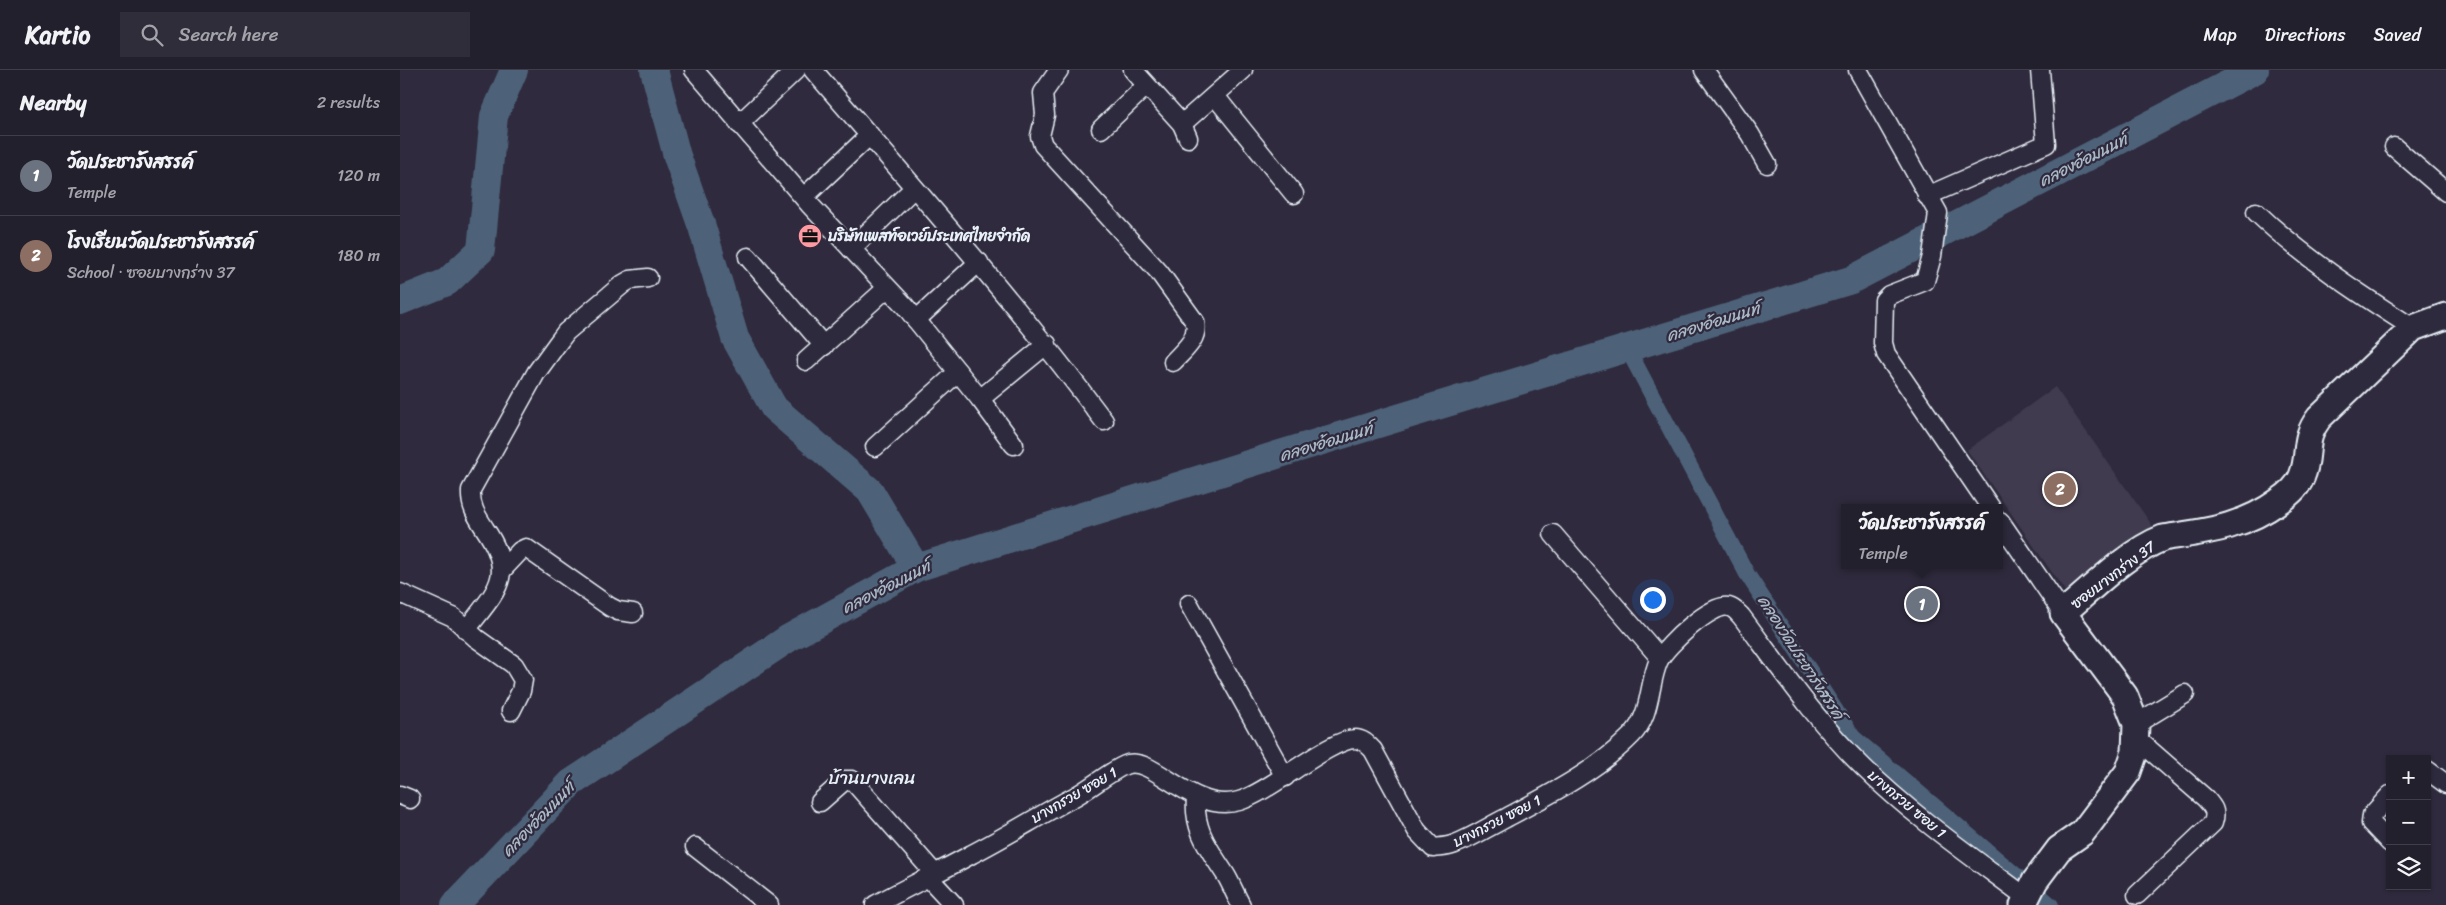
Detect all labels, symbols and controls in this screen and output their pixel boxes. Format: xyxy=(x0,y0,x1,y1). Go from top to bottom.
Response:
search box xyxy=(120,12,470,57)
text: Kartio xyxy=(25,14,90,56)
text: Search here xyxy=(178,18,279,51)
text: Map xyxy=(2204,19,2237,51)
text: Directions xyxy=(2265,19,2346,51)
text: Saved xyxy=(2374,19,2421,51)
icon: search xyxy=(138,21,166,49)
text: Nearby xyxy=(20,84,86,122)
text: 2 results xyxy=(317,88,380,117)
water label: คลองอ้อมนนท์ xyxy=(2033,122,2138,195)
text: วัดประชารังสรรค์ xyxy=(67,145,194,178)
text: 1 xyxy=(33,161,39,190)
text: 120 m xyxy=(337,161,380,190)
text: Temple xyxy=(67,178,116,207)
office icon: บริษัทเพสท์อเวย์ประเทศไทยจำกัด xyxy=(797,223,823,249)
place label: บริษัทเพสท์อเวย์ประเทศไทยจำกัด xyxy=(827,223,1031,249)
text: โรงเรียนวัดประชารังสรรค์ xyxy=(67,225,255,258)
text: 2 xyxy=(31,241,41,270)
text: 180 m xyxy=(337,241,380,270)
text: School · ซอยบางกร่าง 37 xyxy=(67,258,235,287)
water label: คลองอ้อมนนท์ xyxy=(1663,292,1769,350)
water label: คลองอ้อมนนท์ xyxy=(1276,412,1382,470)
pin: 2 xyxy=(2044,470,2076,508)
popup xyxy=(1841,504,2003,569)
text: วัดประชารังสรรค์ xyxy=(1859,506,1985,539)
street label: ซอยบางกร่าง 37 xyxy=(2065,533,2162,616)
text: Temple xyxy=(1859,539,1908,568)
water label: คลองอ้อมนนท์ xyxy=(836,549,941,622)
pin: 1 xyxy=(1906,585,1938,623)
your location xyxy=(1640,587,1666,613)
water label: คลองวัดประชารังสรรค์ xyxy=(1750,589,1856,730)
map controls xyxy=(2386,755,2431,890)
button: + xyxy=(2386,755,2431,800)
street label: บางกรวย ซอย 1 xyxy=(1026,760,1122,830)
district label: บ้านบางเลน xyxy=(828,762,916,794)
street label: บางกรวย ซอย 1 xyxy=(1862,763,1952,845)
water label: คลองอ้อมนนท์ xyxy=(494,770,586,864)
street label: บางกรวย ซอย 1 xyxy=(1448,788,1546,854)
button: − xyxy=(2386,800,2431,845)
button: layers xyxy=(2386,845,2431,890)

